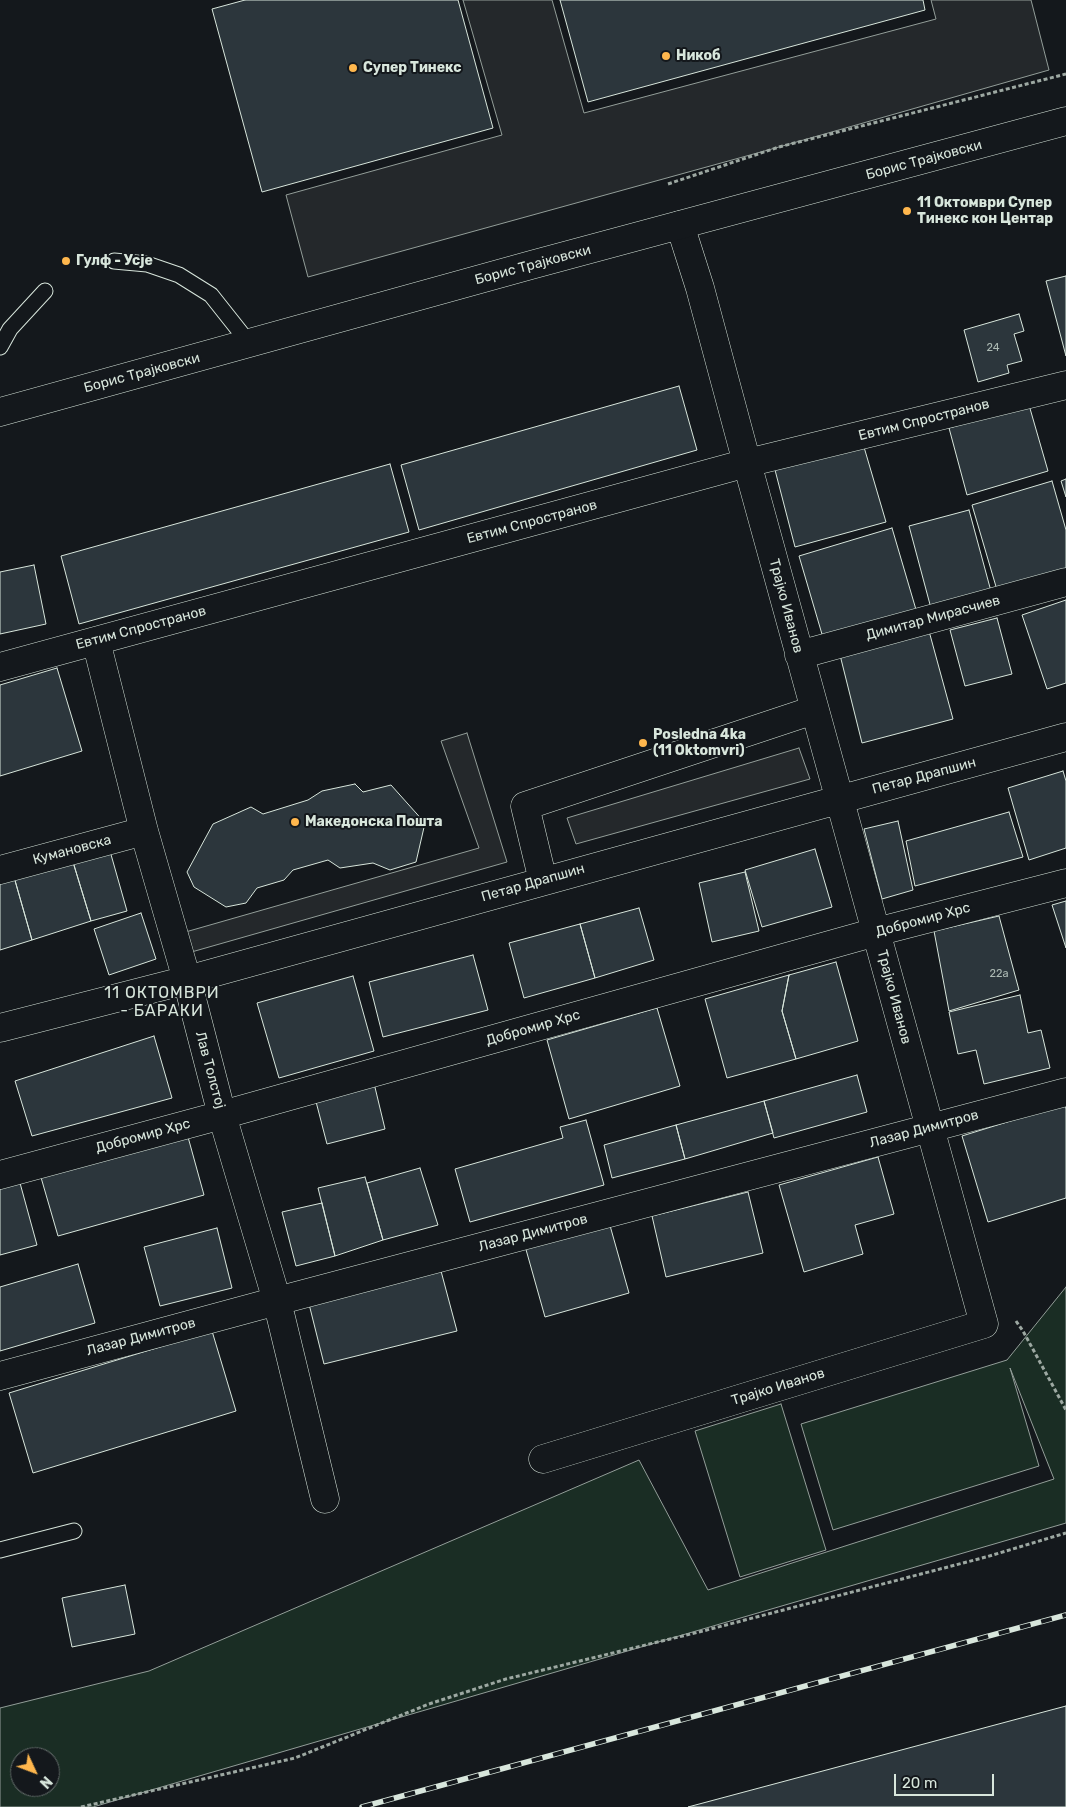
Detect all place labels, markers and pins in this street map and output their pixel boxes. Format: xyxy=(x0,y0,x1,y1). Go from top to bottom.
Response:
place label: Никоб xyxy=(676,48,721,64)
marker: Никоб xyxy=(660,50,672,62)
place label: Супер Тинекс xyxy=(363,60,462,76)
marker: Супер Тинекс xyxy=(347,62,359,74)
place label: 11 Октомври Супер Тинекс кон Центар xyxy=(917,195,1053,228)
marker: 11 Октомври Супер Тинекс кон Центар xyxy=(901,205,913,217)
place label: Гулф - Усје xyxy=(76,253,153,269)
marker: Гулф - Усје xyxy=(60,255,72,267)
place label: Posledna 4ka (11 Oktomvri) xyxy=(653,727,746,760)
marker: Posledna 4ka (11 Oktomvri) xyxy=(637,737,649,749)
place label: Македонска Пошта xyxy=(305,814,443,830)
marker: Македонска Пошта xyxy=(289,816,301,828)

